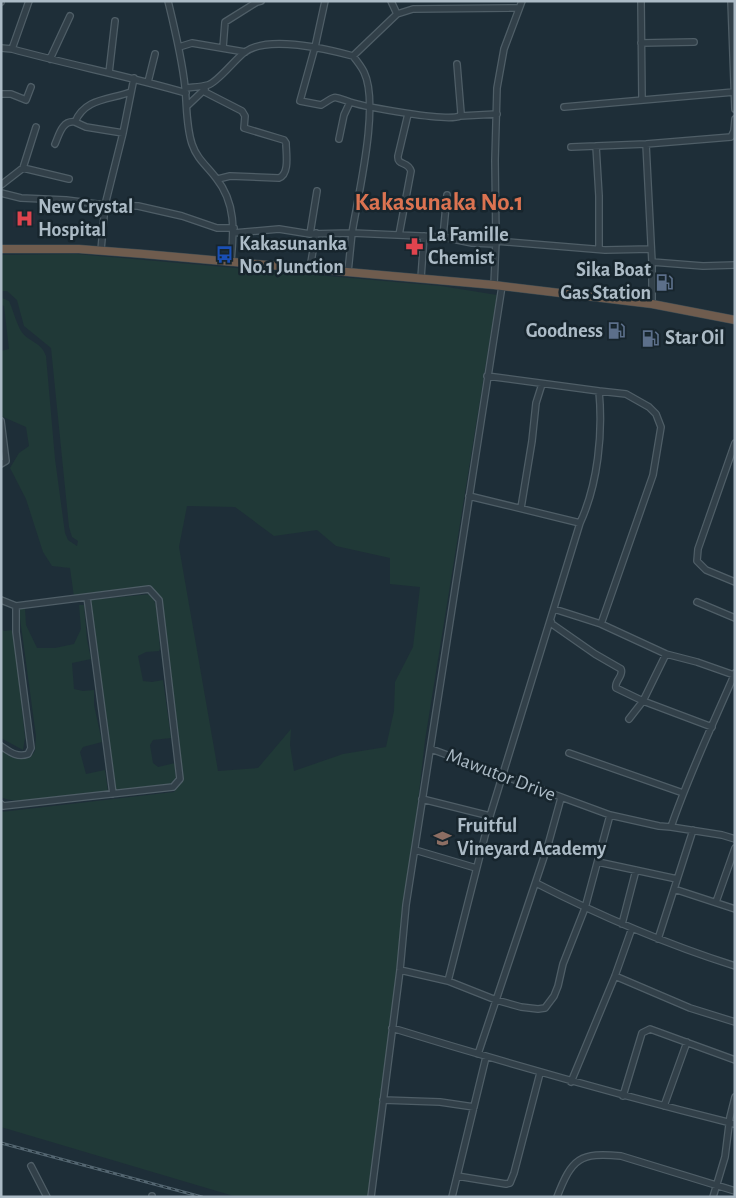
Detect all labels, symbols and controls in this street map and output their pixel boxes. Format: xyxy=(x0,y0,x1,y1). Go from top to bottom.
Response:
district label: Kakasunaka No.1 xyxy=(355,190,523,215)
place label: New Crystal Hospital xyxy=(38,197,133,240)
hospital icon: New Crystal Hospital xyxy=(14,208,34,228)
place label: La Famille Chemist xyxy=(428,225,509,268)
place label: Kakasunanka No.1 Junction xyxy=(239,234,348,277)
pharmacy icon: La Famille Chemist xyxy=(404,236,424,256)
bus stop icon: Kakasunanka No.1 Junction xyxy=(215,245,235,265)
place label: Sika Boat Gas Station xyxy=(560,260,651,303)
fuel station icon: Sika Boat Gas Station xyxy=(655,272,675,292)
place label: Goodness xyxy=(526,321,603,341)
fuel station icon: Goodness xyxy=(607,321,627,341)
fuel station icon: Star Oil xyxy=(641,328,661,348)
place label: Star Oil xyxy=(665,328,725,348)
street label: Mawutor Drive xyxy=(444,745,558,805)
place label: Fruitful Vineyard Academy xyxy=(457,816,606,859)
school or university icon: Fruitful Vineyard Academy xyxy=(433,828,453,848)

